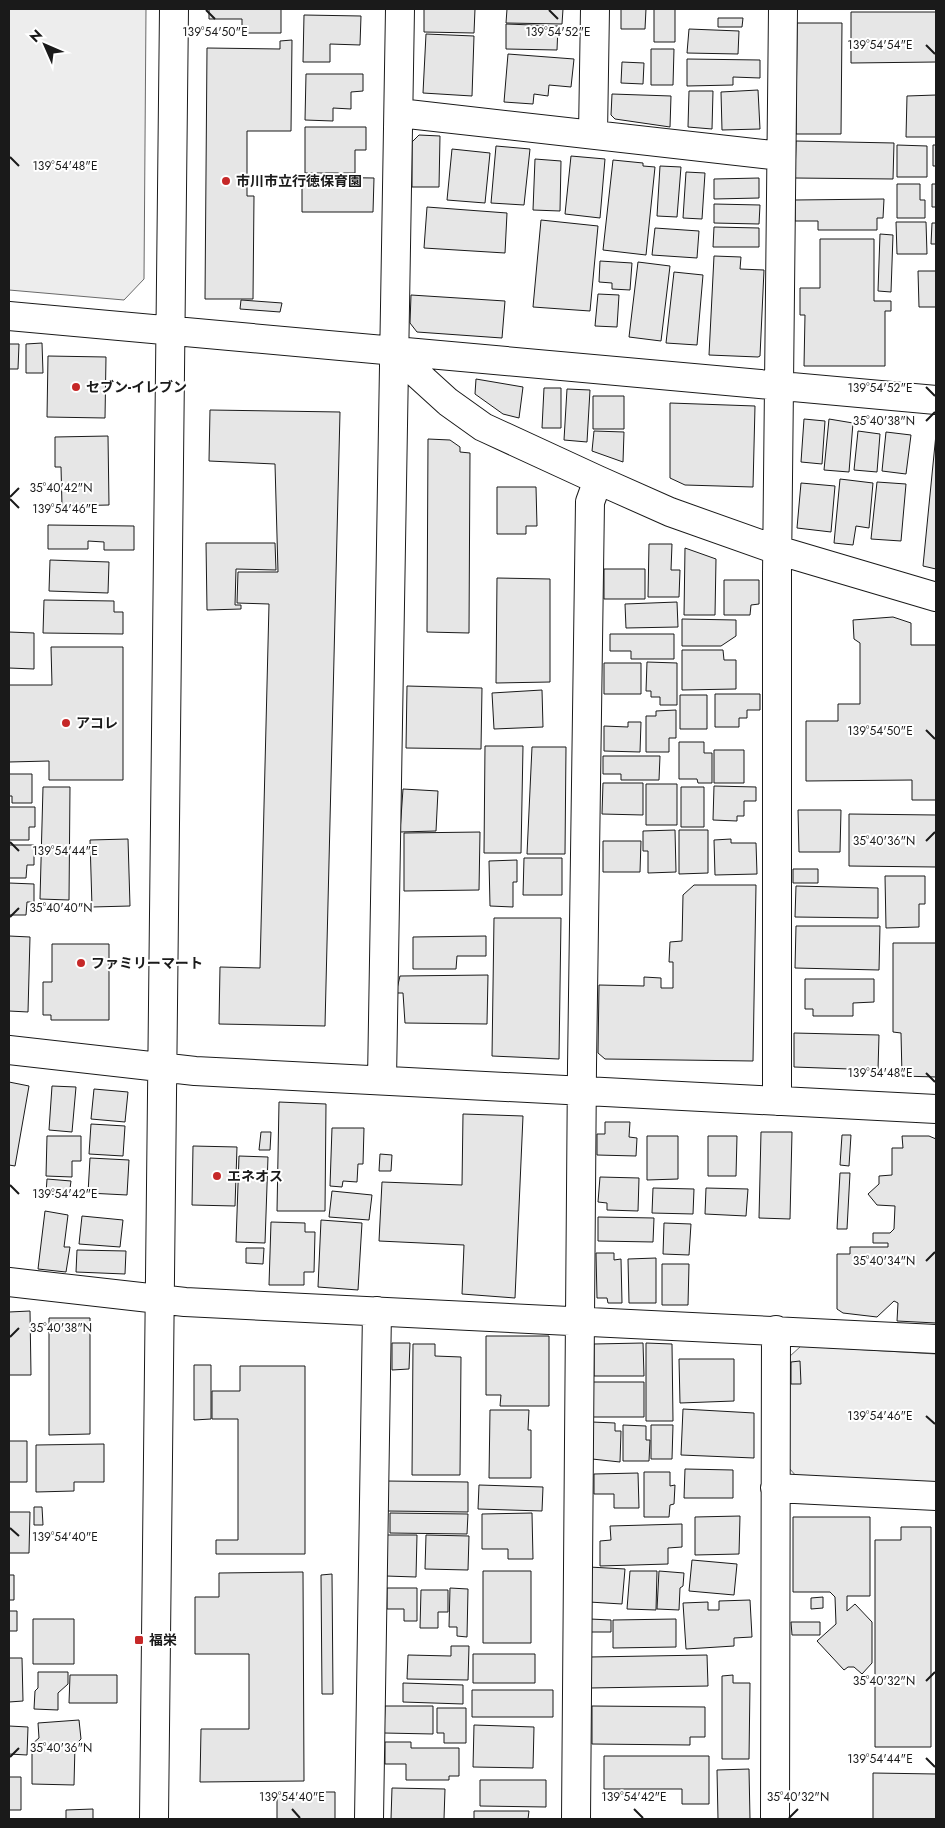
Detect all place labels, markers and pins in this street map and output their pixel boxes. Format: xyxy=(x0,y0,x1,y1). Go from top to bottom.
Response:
place label: 市川市立行徳保育園 xyxy=(236,171,362,191)
marker: 市川市立行徳保育園 xyxy=(220,175,232,187)
place label: セブン-イレブン xyxy=(86,377,187,397)
marker: セブン-イレブン xyxy=(70,381,82,393)
place label: アコレ xyxy=(76,713,118,733)
marker: アコレ xyxy=(60,717,72,729)
place label: ファミリーマート xyxy=(91,953,203,973)
marker: ファミリーマート xyxy=(75,957,87,969)
place label: エネオス xyxy=(227,1166,283,1186)
marker: エネオス xyxy=(211,1170,223,1182)
place label: 福栄 xyxy=(149,1630,177,1650)
marker: 福栄 xyxy=(133,1634,145,1646)

